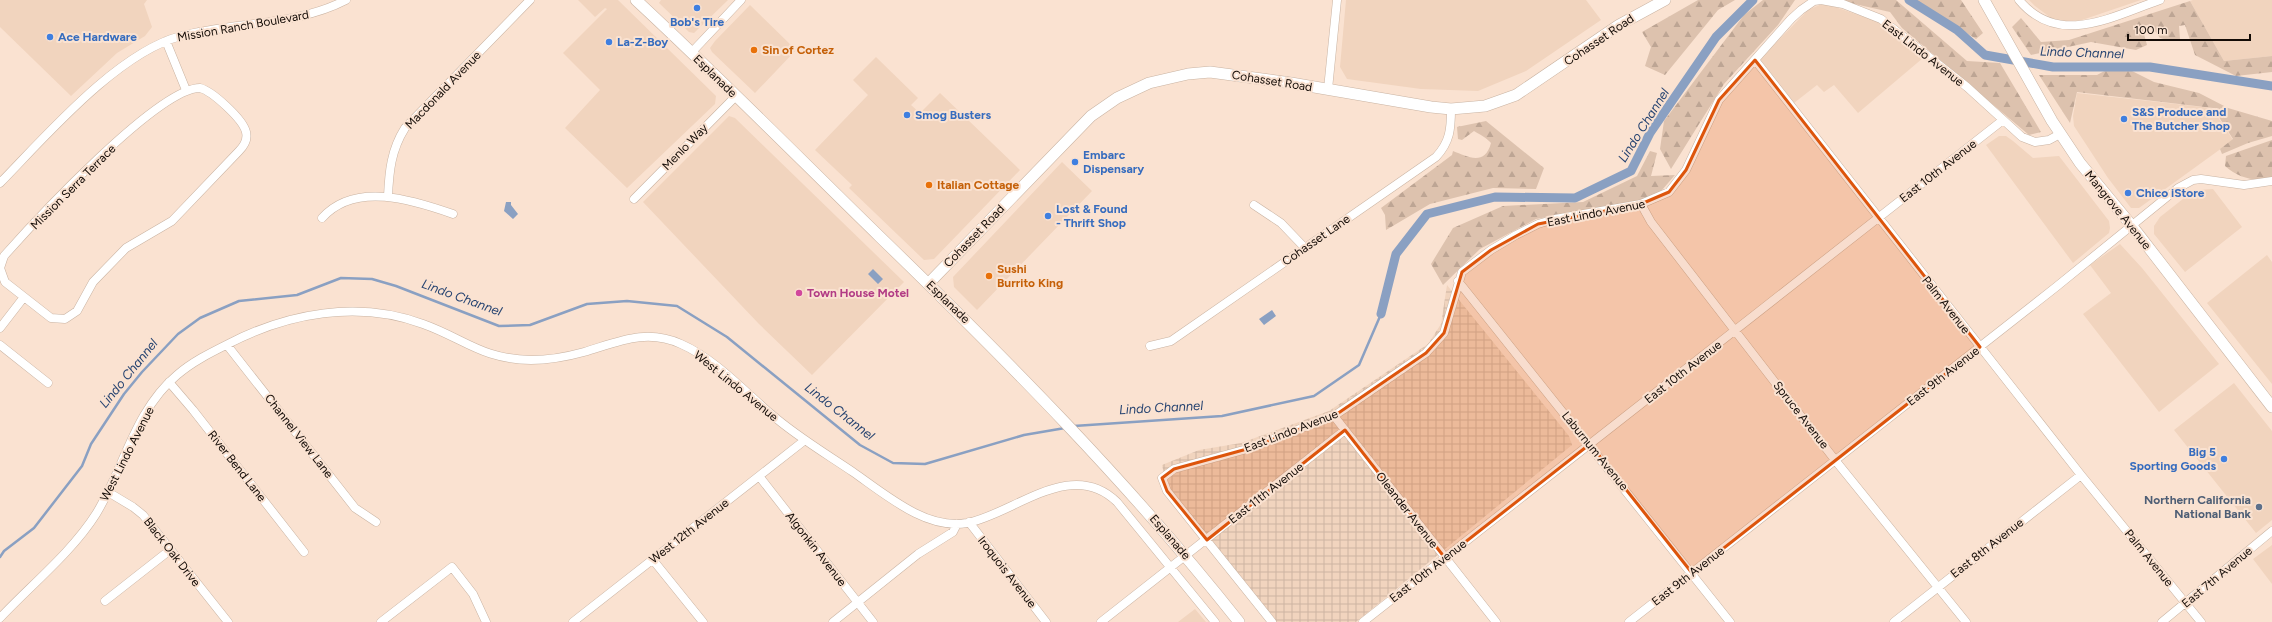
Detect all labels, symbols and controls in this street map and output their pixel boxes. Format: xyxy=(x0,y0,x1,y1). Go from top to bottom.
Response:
marker: Bob's Tire xyxy=(692,3,702,13)
street label: Mission Ranch Boulevard xyxy=(176,8,310,44)
street label: Cohasset Road xyxy=(1561,11,1637,69)
place label: Bob's Tire xyxy=(670,15,724,29)
scale bar xyxy=(2128,16,2250,42)
street label: East Lindo Avenue xyxy=(1879,17,1967,89)
text: 100 m xyxy=(2134,23,2168,37)
place label: Ace Hardware xyxy=(58,30,137,44)
marker: Ace Hardware xyxy=(45,32,55,42)
place label: La-Z-Boy xyxy=(617,35,668,49)
marker: La-Z-Boy xyxy=(604,37,614,47)
place label: Sin of Cortez xyxy=(762,43,834,57)
water label: Lindo Channel xyxy=(2040,44,2124,61)
marker: Sin of Cortez xyxy=(749,45,759,55)
street label: Macdonald Avenue xyxy=(402,48,484,132)
street label: Esplanade xyxy=(690,52,740,100)
street label: Cohasset Road xyxy=(1231,68,1313,94)
water label: Lindo Channel xyxy=(1615,85,1672,165)
place label: S&S Produce and The Butcher Shop xyxy=(2132,105,2230,133)
place label: Smog Busters xyxy=(915,108,991,122)
marker: Smog Busters xyxy=(902,110,912,120)
marker: S&S Produce and The Butcher Shop xyxy=(2119,114,2129,124)
street label: Menlo Way xyxy=(659,120,711,173)
street label: East 10th Avenue xyxy=(1897,136,1980,205)
street label: Mission Serra Terrace xyxy=(28,141,119,232)
place label: Embarc Dispensary xyxy=(1083,148,1144,176)
marker: Embarc Dispensary xyxy=(1070,157,1080,167)
street label: Mangrove Avenue xyxy=(2082,168,2154,252)
place label: Italian Cottage xyxy=(937,178,1020,192)
marker: Italian Cottage xyxy=(924,180,934,190)
place label: Chico iStore xyxy=(2136,186,2205,200)
marker: Chico iStore xyxy=(2123,188,2133,198)
street label: East Lindo Avenue xyxy=(1546,197,1647,229)
street label: Cohasset Road xyxy=(941,202,1007,270)
place label: Lost & Found - Thrift Shop xyxy=(1056,202,1128,230)
marker: Lost & Found - Thrift Shop xyxy=(1043,211,1053,221)
street label: Cohasset Lane xyxy=(1280,211,1353,268)
place label: Sushi Burrito King xyxy=(997,262,1063,290)
marker: Sushi Burrito King xyxy=(984,271,994,281)
street label: Palm Avenue xyxy=(1919,273,1973,337)
water label: Lindo Channel xyxy=(420,276,504,319)
street label: Esplanade xyxy=(923,278,973,326)
place label: Town House Motel xyxy=(807,286,909,300)
marker: Town House Motel xyxy=(794,288,804,298)
water label: Lindo Channel xyxy=(96,336,161,411)
street label: East 10th Avenue xyxy=(1642,337,1725,406)
street label: East 9th Avenue xyxy=(1904,343,1982,409)
street label: West Lindo Avenue xyxy=(691,348,781,424)
street label: Spruce Avenue xyxy=(1770,378,1832,452)
water label: Lindo Channel xyxy=(802,380,878,443)
street label: Channel View Lane xyxy=(262,391,336,481)
water label: Lindo Channel xyxy=(1119,398,1204,417)
street label: West Lindo Avenue xyxy=(97,404,157,503)
street label: East Lindo Avenue xyxy=(1242,406,1340,455)
street label: Laburnum Avenue xyxy=(1559,409,1631,494)
street label: River Bend Lane xyxy=(205,428,269,505)
place label: Big 5 Sporting Goods xyxy=(2130,445,2216,473)
marker: Big 5 Sporting Goods xyxy=(2219,454,2229,464)
street label: East 11th Avenue xyxy=(1226,459,1307,527)
street label: Oleander Avenue xyxy=(1373,469,1441,551)
place label: Northern California National Bank xyxy=(2144,493,2252,521)
street label: West 12th Avenue xyxy=(646,495,732,566)
marker: Northern California National Bank xyxy=(2254,502,2264,512)
street label: Algonkin Avenue xyxy=(783,509,850,589)
street label: Esplanade xyxy=(1147,512,1194,563)
street label: Black Oak Drive xyxy=(141,515,203,589)
street label: East 8th Avenue xyxy=(1948,515,2027,581)
street label: Palm Avenue xyxy=(2122,527,2177,590)
street label: Iroquois Avenue xyxy=(975,533,1040,611)
street label: East 10th Avenue xyxy=(1387,536,1470,605)
street label: East 9th Avenue xyxy=(1649,543,1727,609)
street label: East 7th Avenue xyxy=(2179,543,2255,610)

